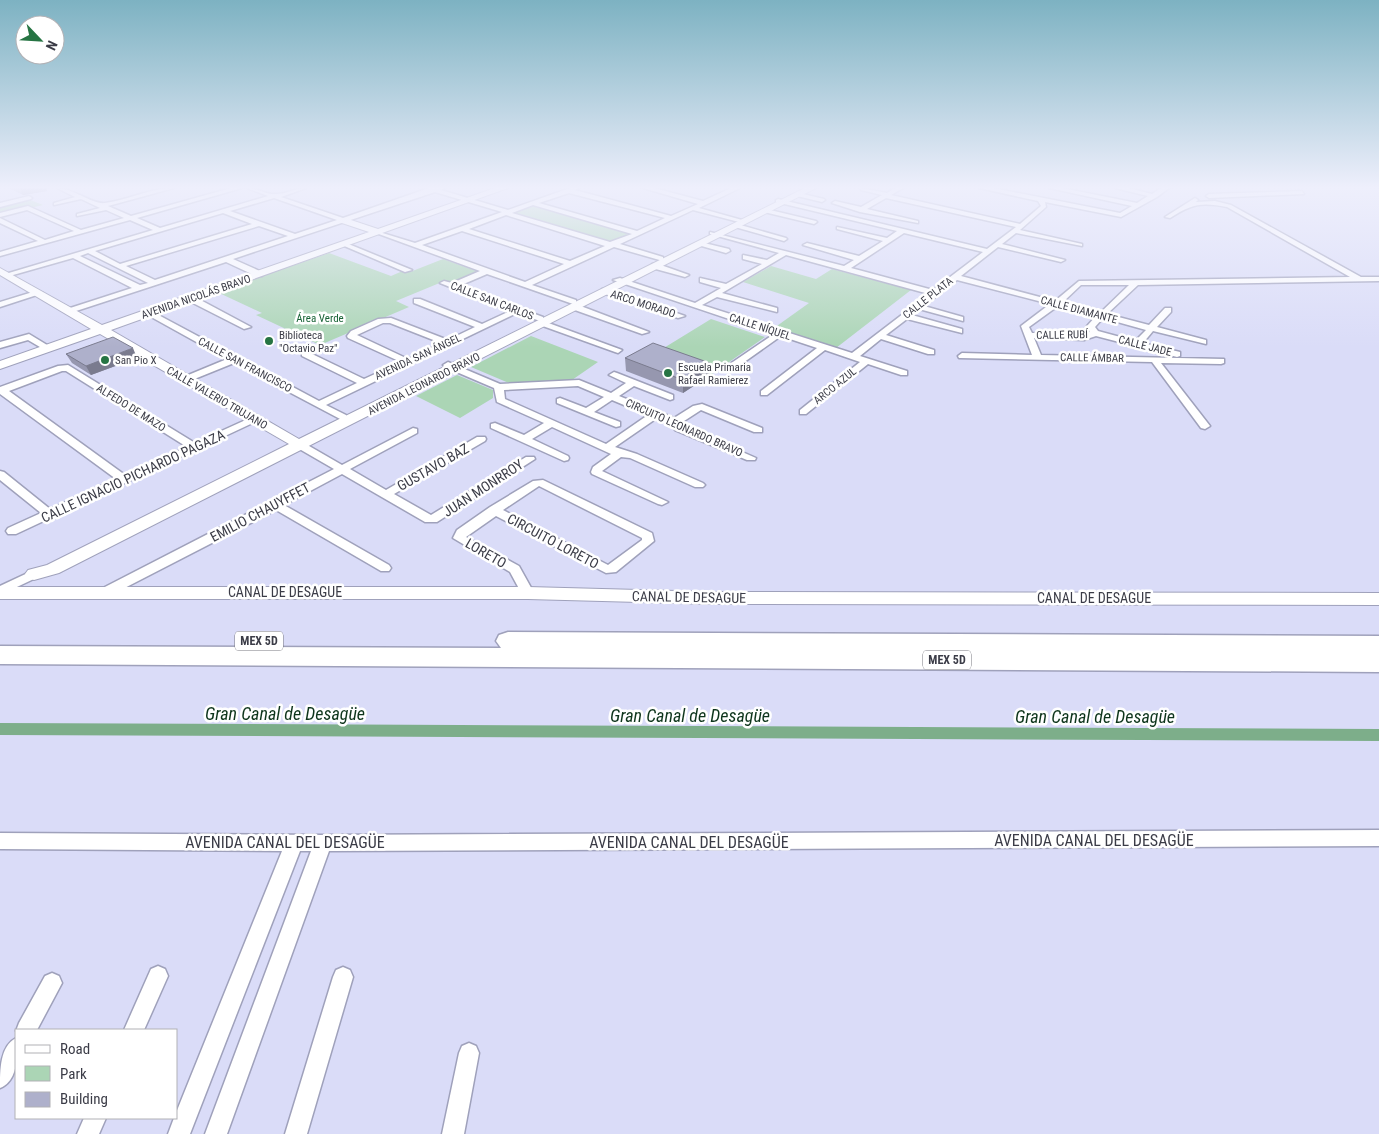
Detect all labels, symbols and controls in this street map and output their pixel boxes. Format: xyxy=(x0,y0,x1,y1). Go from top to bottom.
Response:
north arrow xyxy=(15,15,65,65)
text: N xyxy=(43,38,61,53)
street label: AVENIDA NICOLÁS BRAVO xyxy=(140,272,252,322)
street label: CALLE PLATA xyxy=(900,274,956,322)
street label: CALLE SAN CARLOS xyxy=(449,279,536,323)
street label: ARCO MORADO xyxy=(609,287,677,321)
street label: CALLE DIAMANTE xyxy=(1039,293,1119,327)
street label: CALLE NÍQUEL xyxy=(728,311,792,343)
park label: Área Verde xyxy=(296,312,344,325)
street label: CALLE RUBÍ xyxy=(1036,328,1089,342)
place label: Biblioteca "Octavio Paz" xyxy=(279,329,338,355)
street label: AVENIDA SAN ÁNGEL xyxy=(373,331,463,383)
street label: CALLE JADE xyxy=(1117,333,1173,359)
street label: CALLE SAN FRANCISCO xyxy=(196,335,294,395)
marker: Biblioteca "Octavio Paz" xyxy=(263,335,275,347)
street label: AVENIDA LEONARDO BRAVO xyxy=(366,350,482,418)
street label: CALLE ÁMBAR xyxy=(1060,351,1124,365)
marker: San Pio X xyxy=(99,354,111,366)
place label: San Pio X xyxy=(115,354,157,367)
place label: Escuela Primaria Rafael Ramierez xyxy=(678,361,751,387)
street label: CALLE VALERIO TRUJANO xyxy=(164,364,270,432)
street label: ARCO AZUL xyxy=(811,365,859,407)
marker: Escuela Primaria Rafael Ramierez xyxy=(662,367,674,379)
street label: ALFEDO DE MAZO xyxy=(94,382,168,434)
street label: CIRCUITO LEONARDO BRAVO xyxy=(623,396,745,460)
street label: CALLE IGNACIO PICHARDO PAGAZA xyxy=(39,426,227,526)
street label: GUSTAVO BAZ xyxy=(394,440,472,494)
street label: JUAN MONRROY xyxy=(440,456,527,520)
street label: EMILIO CHAUYFFET xyxy=(207,479,313,545)
street label: CIRCUITO LORETO xyxy=(504,510,602,572)
street label: LORETO xyxy=(463,535,509,571)
street label: CANAL DE DESAGUE xyxy=(228,584,342,600)
street label: CANAL DE DESAGUE xyxy=(632,588,746,606)
street label: CANAL DE DESAGUE xyxy=(1037,590,1151,606)
road number: MEX 5D xyxy=(235,631,283,650)
road number: MEX 5D xyxy=(923,650,971,670)
water label: Gran Canal de Desagüe xyxy=(205,703,365,724)
water label: Gran Canal de Desagüe xyxy=(610,705,770,726)
water label: Gran Canal de Desagüe xyxy=(1015,706,1175,727)
street label: AVENIDA CANAL DEL DESAGÜE xyxy=(994,831,1194,850)
street label: AVENIDA CANAL DEL DESAGÜE xyxy=(185,833,385,852)
street label: AVENIDA CANAL DEL DESAGÜE xyxy=(589,833,789,852)
legend xyxy=(15,1029,178,1119)
text: Road xyxy=(60,1040,90,1058)
text: Park xyxy=(60,1065,87,1083)
text: Building xyxy=(60,1090,108,1108)

